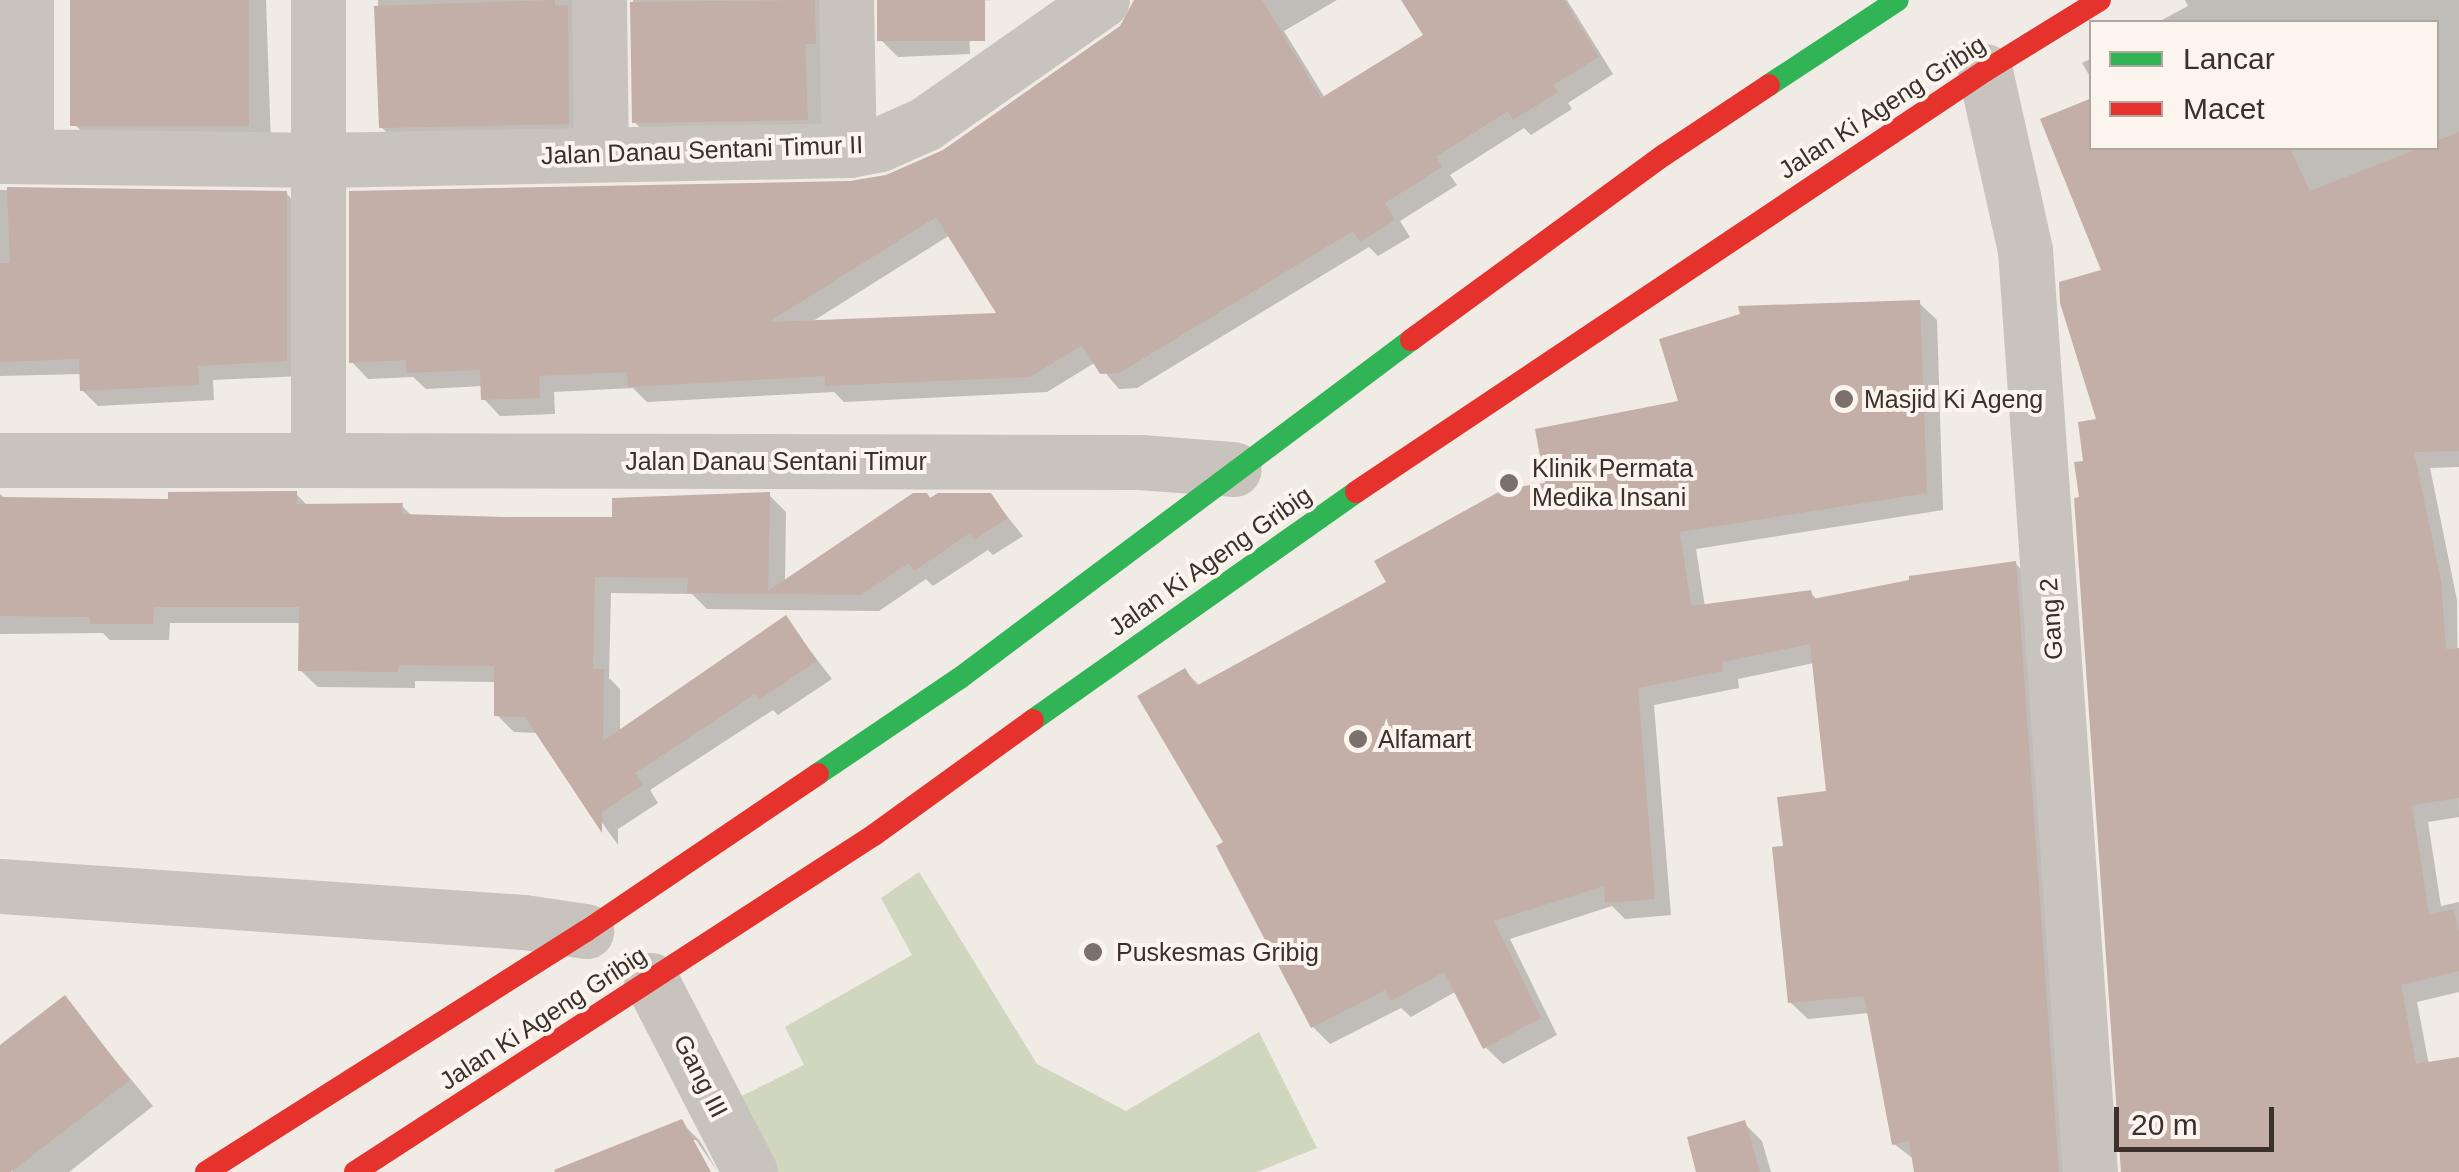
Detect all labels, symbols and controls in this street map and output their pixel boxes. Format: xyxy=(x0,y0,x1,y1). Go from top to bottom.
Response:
legend xyxy=(2089,20,2439,150)
street label: Jalan Ki Ageng Gribig xyxy=(1772,29,1992,185)
text: Lancar xyxy=(2183,42,2275,75)
text: Macet xyxy=(2183,92,2265,125)
street label: Jalan Danau Sentani Timur II xyxy=(540,129,864,171)
place label: Masjid Ki Ageng xyxy=(1864,384,2045,414)
marker: Masjid Ki Ageng xyxy=(1833,388,1855,410)
street label: Jalan Danau Sentani Timur xyxy=(625,446,927,476)
place label: Klinik Permata Medika Insani xyxy=(1532,454,1693,513)
marker: Klinik Permata Medika Insani xyxy=(1496,470,1522,496)
street label: Jalan Ki Ageng Gribig xyxy=(1102,479,1318,643)
street label: Gang 2 xyxy=(2033,577,2069,661)
place label: Alfamart xyxy=(1378,724,1471,754)
marker: Alfamart xyxy=(1347,728,1369,750)
place label: Puskesmas Gribig xyxy=(1116,937,1319,967)
marker: Puskesmas Gribig xyxy=(1080,939,1106,965)
street label: Jalan Ki Ageng Gribig xyxy=(433,940,653,1096)
street label: Gang III xyxy=(667,1030,735,1122)
scale bar xyxy=(2119,1087,2279,1149)
text: 20 m xyxy=(2131,1108,2198,1141)

